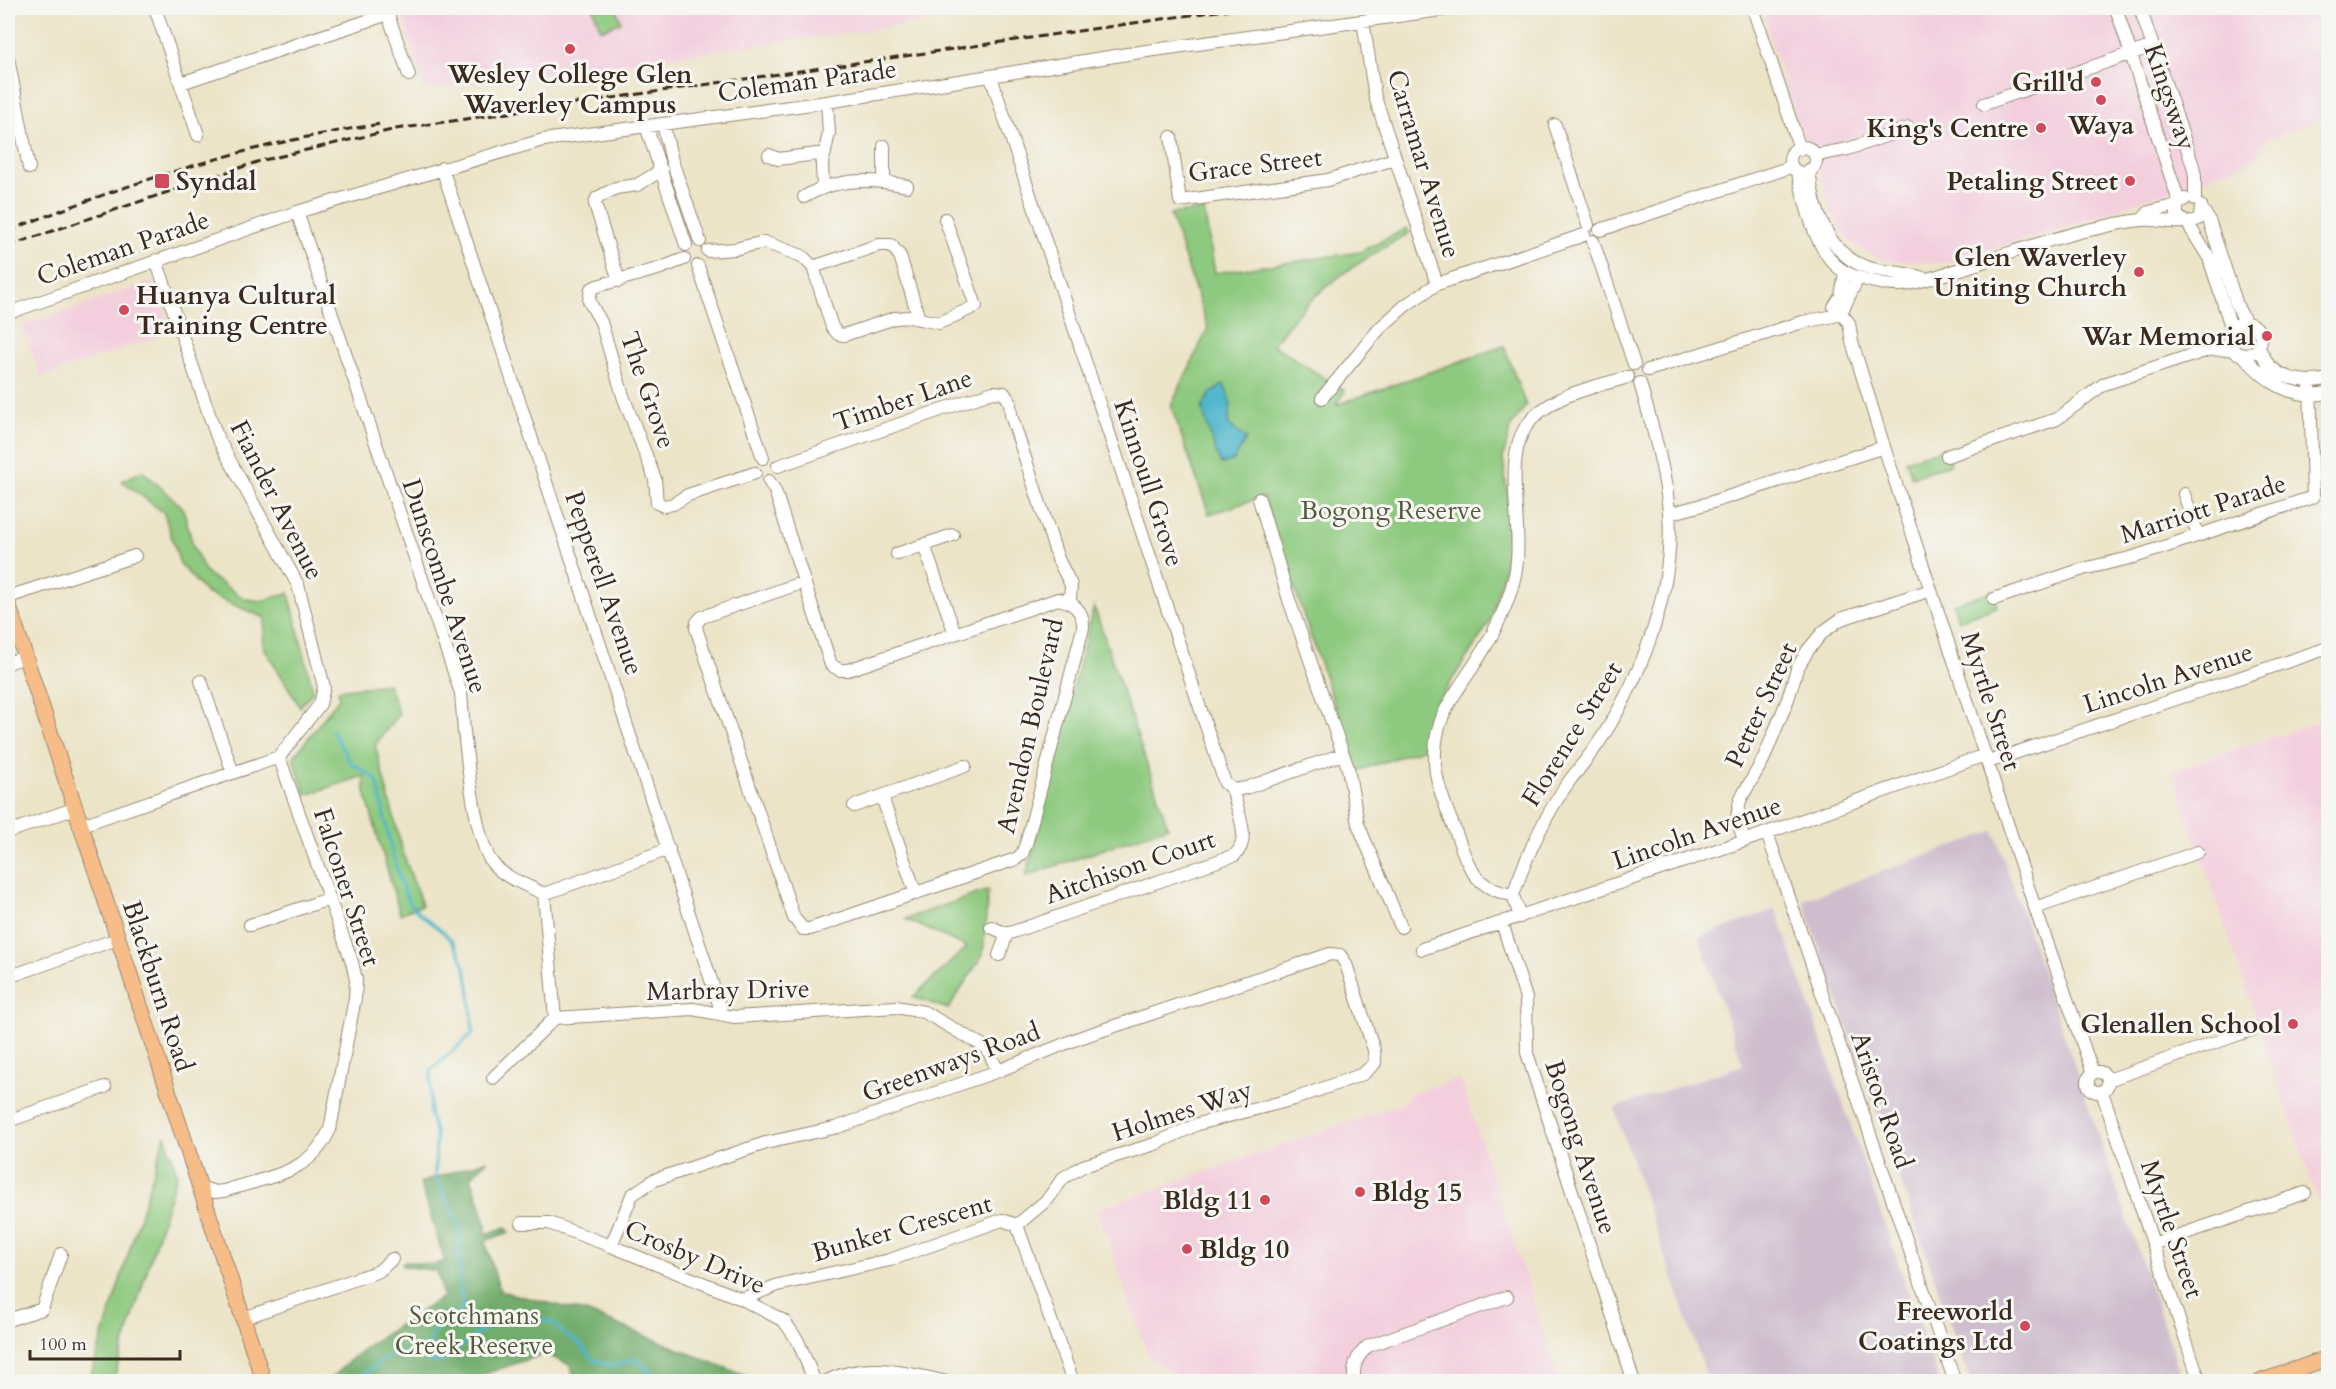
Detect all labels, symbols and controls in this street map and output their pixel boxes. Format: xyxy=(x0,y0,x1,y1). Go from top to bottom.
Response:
street label: Kingsway xyxy=(2135,39,2205,155)
marker: Wesley College Glen Waverley Campus xyxy=(563,42,577,56)
street label: Coleman Parade xyxy=(715,51,899,111)
place label: Wesley College Glen Waverley Campus xyxy=(446,57,693,122)
street label: Carramar Avenue xyxy=(1379,65,1469,263)
place label: Grill'd xyxy=(2012,65,2084,100)
marker: Grill'd xyxy=(2089,75,2103,89)
marker: Waya xyxy=(2094,93,2108,107)
place label: Waya xyxy=(2067,108,2134,143)
place label: King's Centre xyxy=(1867,111,2029,146)
marker: King's Centre xyxy=(2034,121,2048,135)
street label: Grace Street xyxy=(1186,139,1324,191)
place label: Syndal xyxy=(176,164,257,199)
place label: Petaling Street xyxy=(1946,164,2118,199)
marker: Syndal xyxy=(153,172,171,190)
marker: Petaling Street xyxy=(2123,174,2137,188)
street label: Coleman Parade xyxy=(32,202,214,294)
place label: Glen Waverley Uniting Church xyxy=(1934,240,2127,305)
marker: Glen Waverley Uniting Church xyxy=(2132,265,2146,279)
place label: Huanya Cultural Training Centre xyxy=(136,278,336,343)
marker: Huanya Cultural Training Centre xyxy=(117,303,131,317)
place label: War Memorial xyxy=(2081,319,2255,354)
street label: The Grove xyxy=(612,327,684,453)
marker: War Memorial xyxy=(2260,329,2274,343)
street label: Timber Lane xyxy=(829,360,977,440)
street label: Kinnoull Grove xyxy=(1105,395,1193,571)
street label: Fiander Avenue xyxy=(222,414,332,586)
street label: Marriott Parade xyxy=(2116,466,2290,552)
street label: Dunscombe Avenue xyxy=(394,474,496,698)
street label: Pepperell Avenue xyxy=(556,486,652,680)
park label: Bogong Reserve xyxy=(1300,493,1482,528)
street label: Avendon Boulevard xyxy=(988,615,1072,837)
street label: Myrtle Street xyxy=(1952,627,2030,775)
street label: Lincoln Avenue xyxy=(2079,634,2257,722)
street label: Petter Street xyxy=(1717,637,1805,773)
street label: Florence Street xyxy=(1514,655,1630,813)
street label: Lincoln Avenue xyxy=(1608,788,1786,878)
street label: Falconer Street xyxy=(305,804,389,970)
street label: Aitchison Court xyxy=(1040,821,1220,913)
street label: Blackburn Road xyxy=(114,896,202,1076)
street label: Marbray Drive xyxy=(646,971,810,1009)
place label: Glenallen School xyxy=(2080,1007,2281,1042)
street label: Greenways Road xyxy=(857,1014,1045,1110)
marker: Glenallen School xyxy=(2286,1017,2300,1031)
street label: Aristoc Road xyxy=(1842,1027,1922,1173)
street label: Bogong Avenue xyxy=(1536,1056,1626,1238)
street label: Holmes Way xyxy=(1107,1072,1257,1150)
street label: Myrtle Street xyxy=(2132,1155,2212,1303)
place label: Bldg 15 xyxy=(1372,1175,1462,1210)
place label: Bldg 11 xyxy=(1163,1183,1253,1218)
marker: Bldg 15 xyxy=(1353,1185,1367,1199)
street label: Bunker Crescent xyxy=(808,1186,996,1270)
marker: Bldg 11 xyxy=(1258,1193,1272,1207)
street label: Crosby Drive xyxy=(619,1212,771,1302)
place label: Bldg 10 xyxy=(1199,1232,1289,1267)
marker: Bldg 10 xyxy=(1180,1242,1194,1256)
place label: Freeworld Coatings Ltd xyxy=(1858,1294,2013,1359)
park label: Scotchmans Creek Reserve xyxy=(395,1298,553,1363)
marker: Freeworld Coatings Ltd xyxy=(2018,1319,2032,1333)
scale bar xyxy=(30,1323,180,1361)
text: 100 m xyxy=(39,1332,87,1357)

